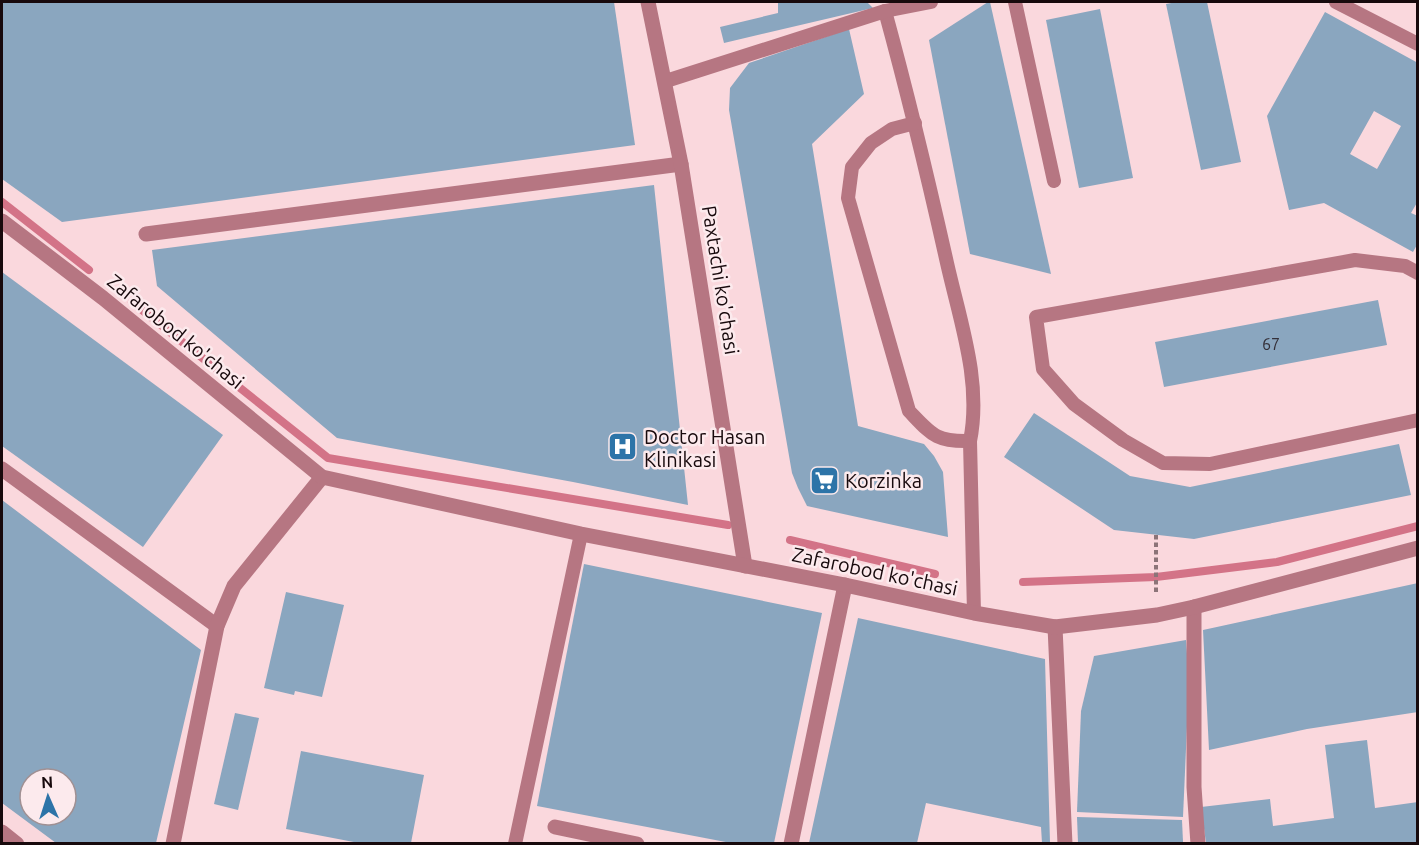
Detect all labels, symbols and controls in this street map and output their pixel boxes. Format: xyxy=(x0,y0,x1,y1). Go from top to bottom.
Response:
street label: Paxtachi ko'chasi xyxy=(698,204,744,356)
street label: Zafarobod ko'chasi xyxy=(103,269,249,393)
house number: 67 xyxy=(1262,335,1280,353)
place label: Doctor Hasan Klinikasi xyxy=(644,425,765,471)
hospital icon: Doctor Hasan Klinikasi xyxy=(607,431,639,463)
supermarket icon: Korzinka xyxy=(808,464,840,496)
place label: Korzinka xyxy=(845,469,922,492)
street label: Zafarobod ko'chasi xyxy=(790,542,960,600)
north arrow xyxy=(18,767,78,827)
text: N xyxy=(41,773,54,791)

